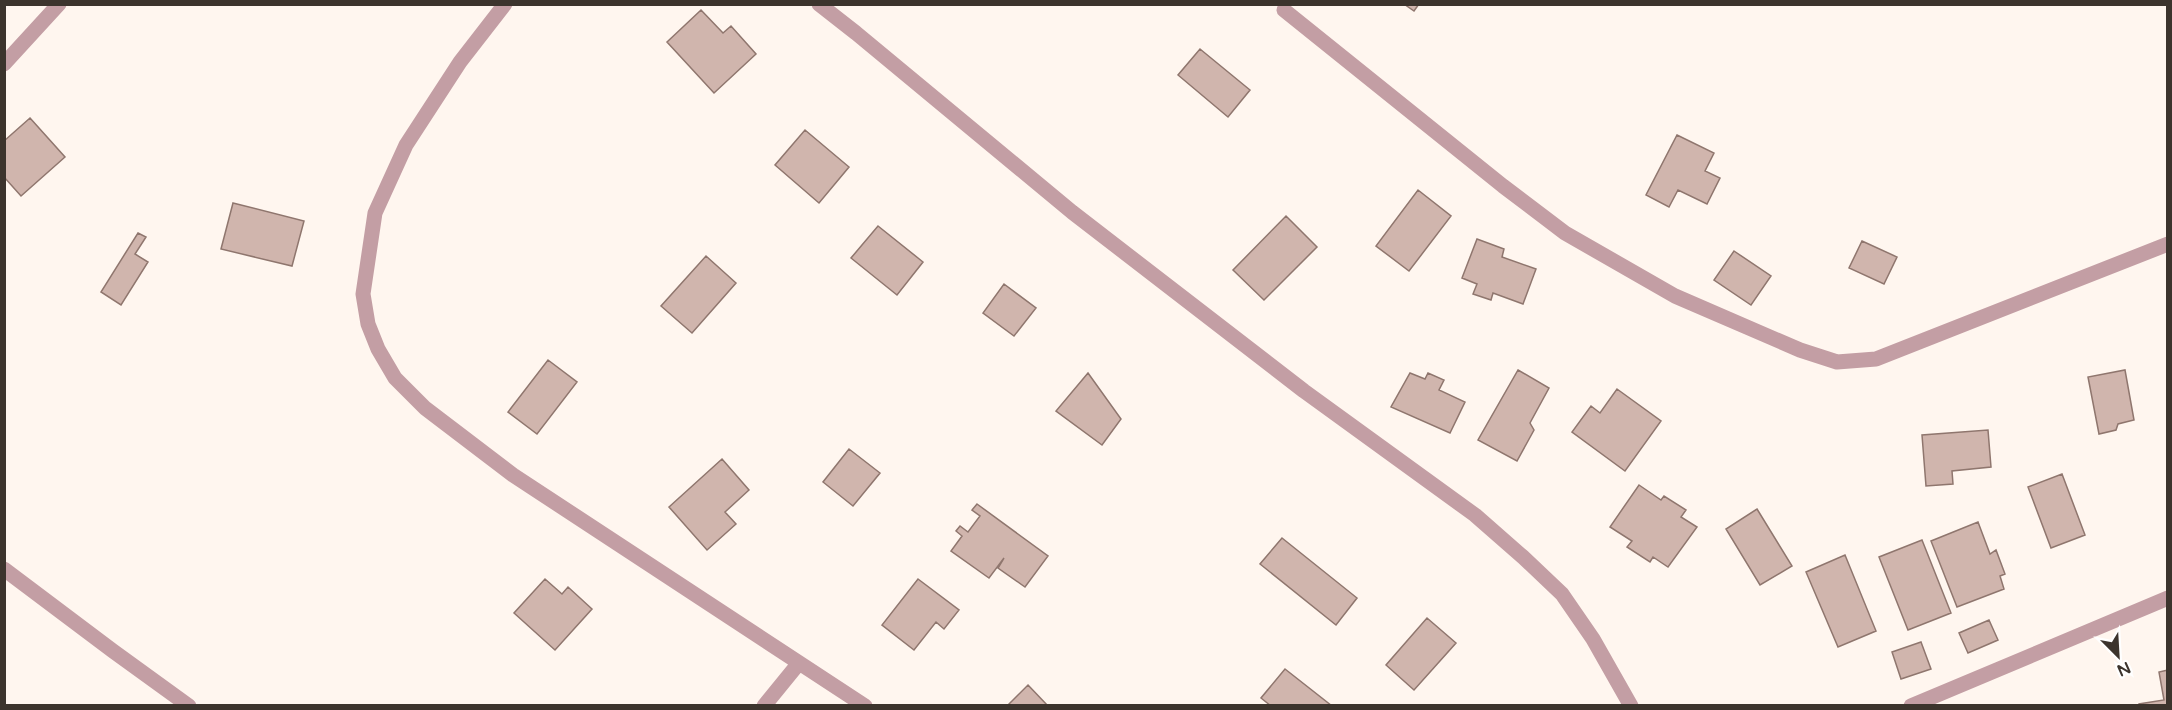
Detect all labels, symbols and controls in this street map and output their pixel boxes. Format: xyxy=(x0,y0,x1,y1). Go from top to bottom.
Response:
north arrow xyxy=(2088,626,2148,686)
text: N xyxy=(2114,657,2134,681)

